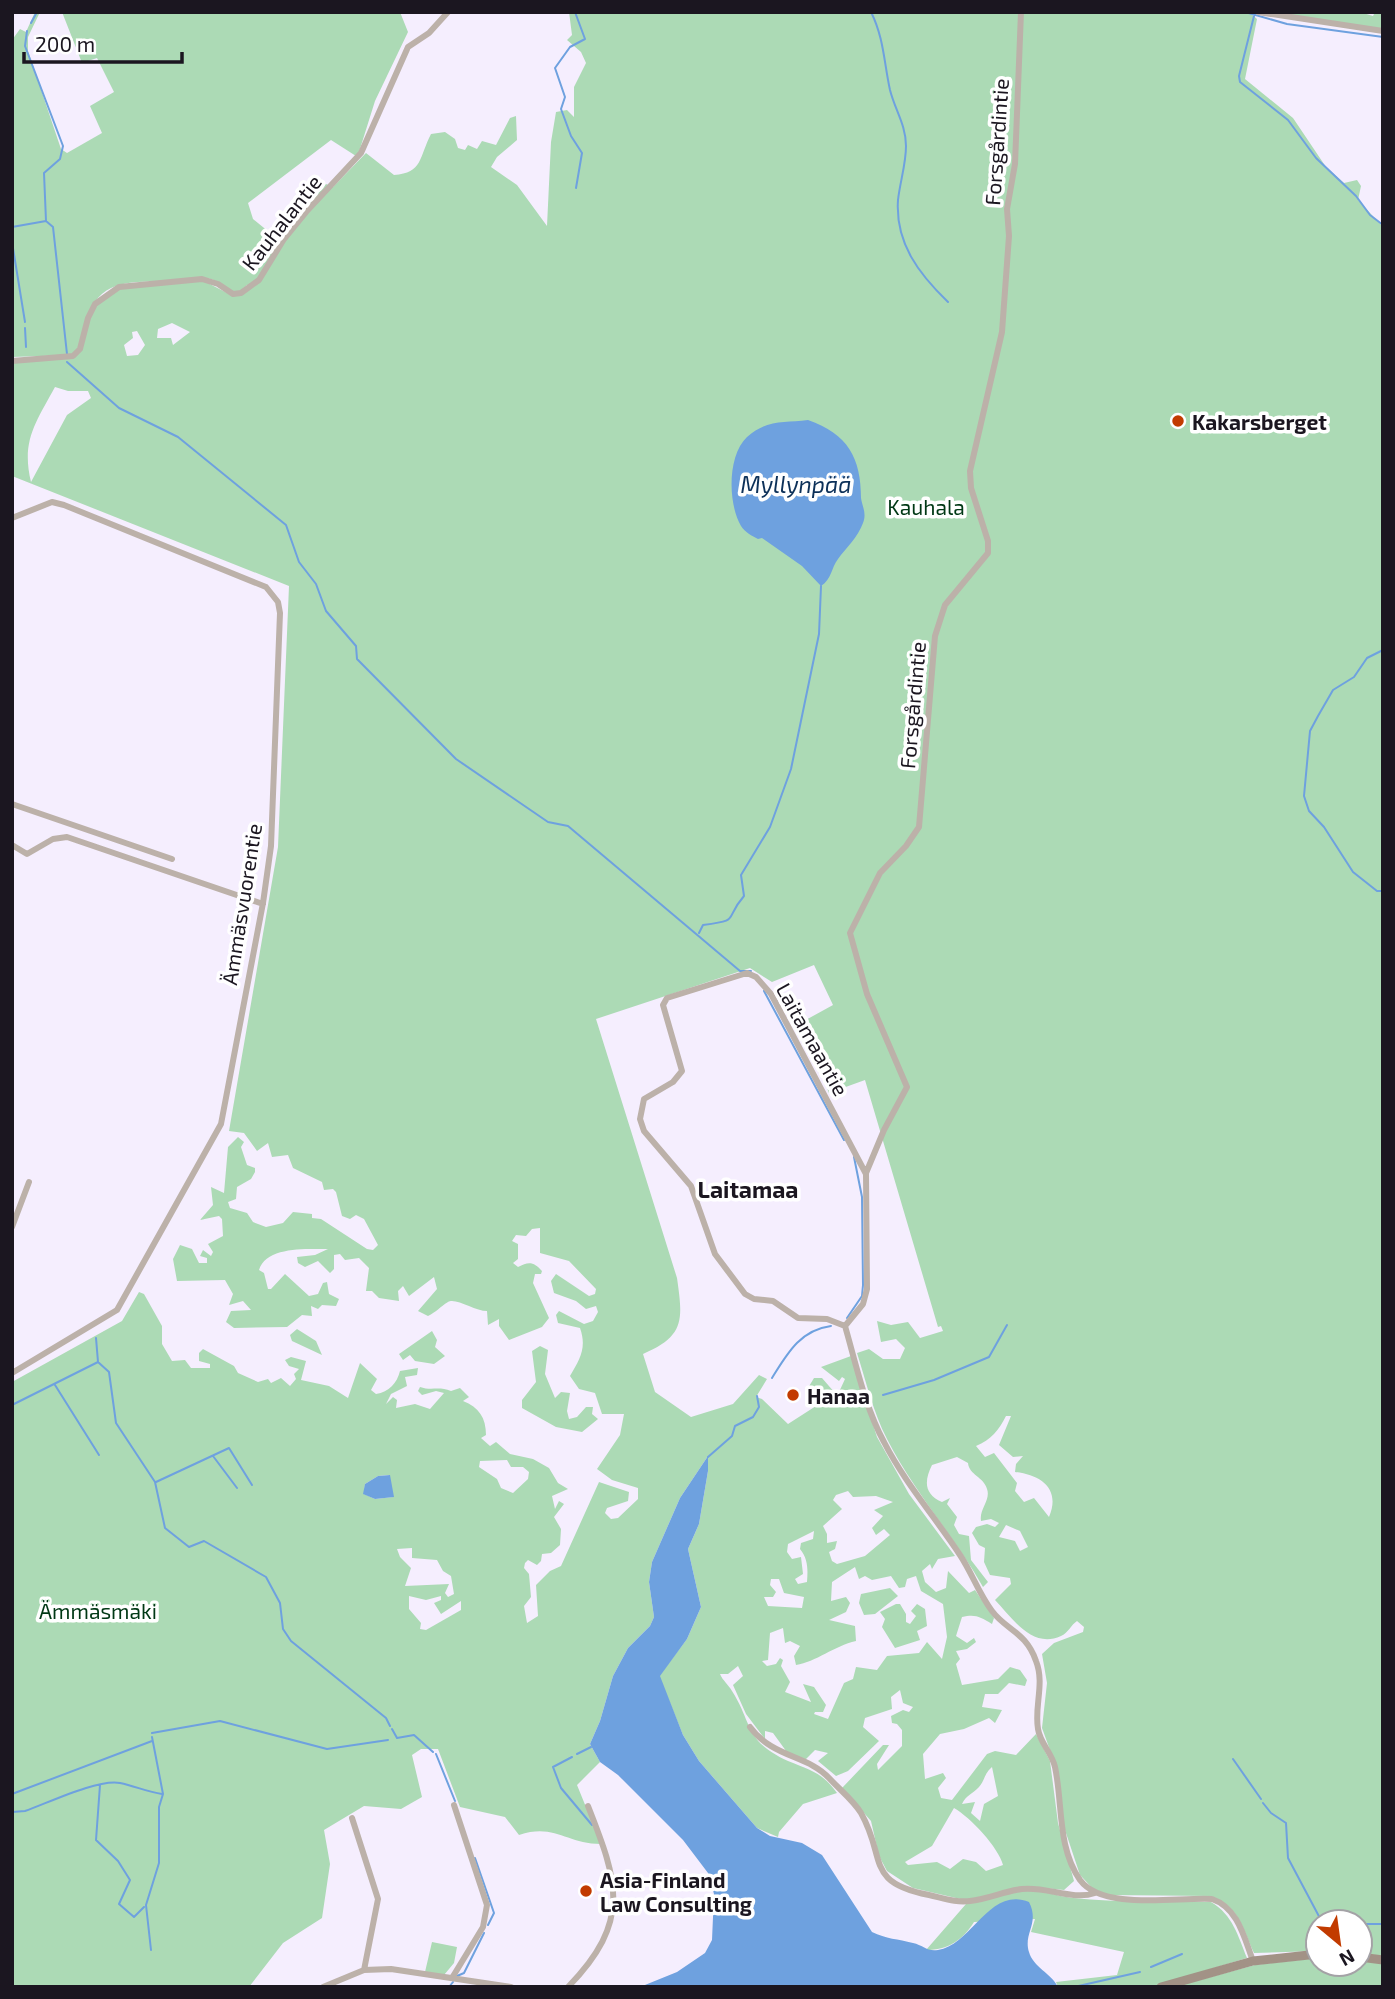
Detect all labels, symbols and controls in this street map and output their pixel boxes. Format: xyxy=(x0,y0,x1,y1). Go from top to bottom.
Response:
scale bar xyxy=(24,21,182,65)
text: 200 m xyxy=(35,31,95,56)
street label: Forsgårdintie xyxy=(979,78,1013,206)
street label: Kauhalantie xyxy=(236,169,326,275)
place label: Kakarsberget xyxy=(1192,409,1327,434)
marker: Kakarsberget xyxy=(1170,413,1186,429)
water label: Myllynpää xyxy=(741,470,851,498)
park label: Kauhala xyxy=(887,494,965,519)
street label: Forsgårdintie xyxy=(894,641,930,769)
street label: Ämmäsvuorentie xyxy=(216,821,266,987)
street label: Laitamaantie xyxy=(772,978,854,1100)
district label: Laitamaa xyxy=(698,1175,798,1203)
place label: Hanaa xyxy=(807,1383,870,1408)
marker: Hanaa xyxy=(785,1387,801,1403)
park label: Ämmäsmäki xyxy=(39,1598,157,1623)
place label: Asia-Finland Law Consulting xyxy=(600,1867,752,1916)
marker: Asia-Finland Law Consulting xyxy=(578,1883,594,1899)
north arrow xyxy=(1304,1908,1374,1978)
text: N xyxy=(1336,1945,1359,1972)

